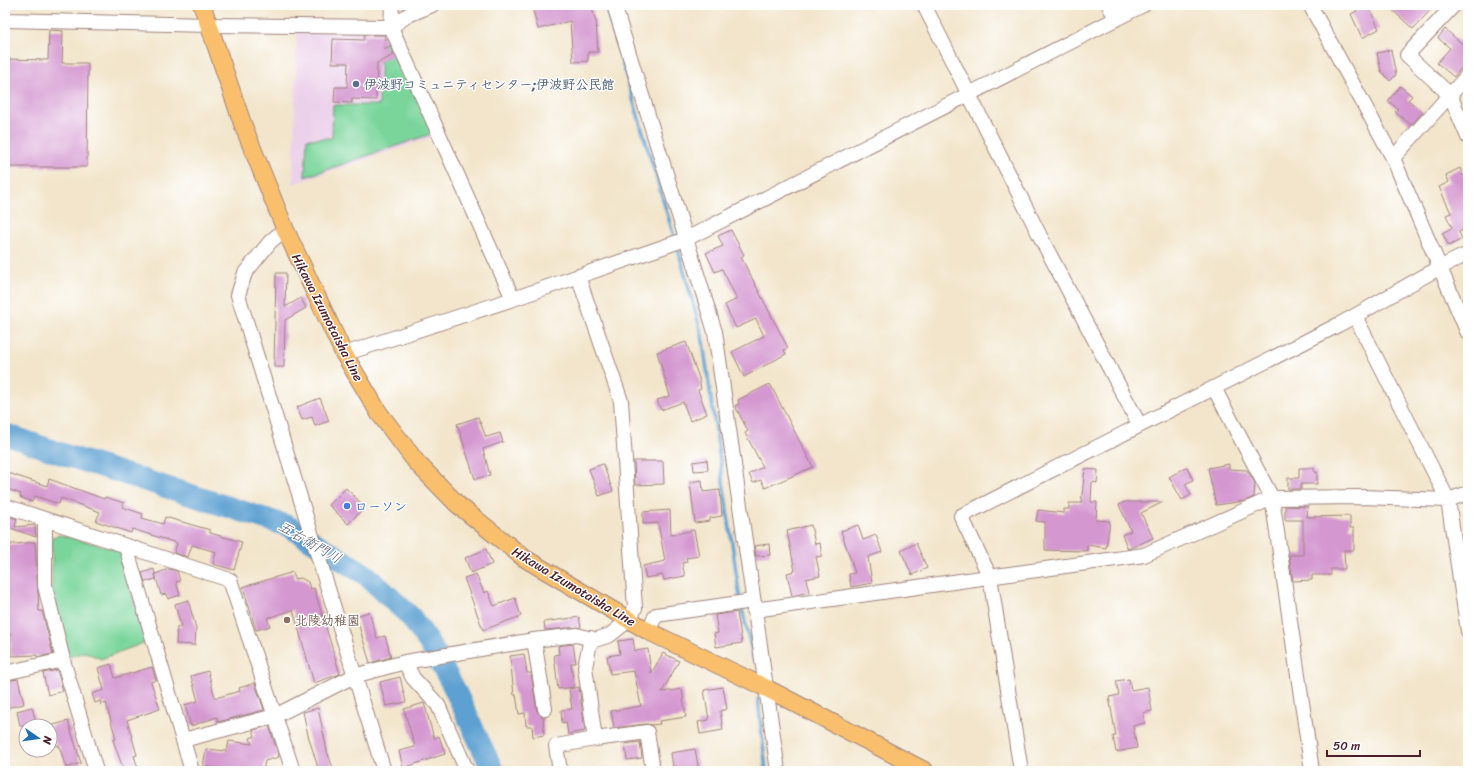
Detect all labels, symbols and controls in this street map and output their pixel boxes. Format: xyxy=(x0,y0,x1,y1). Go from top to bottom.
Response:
place label: 伊波野コミュニティセンター;伊波野公民館 xyxy=(364,73,614,96)
marker: 伊波野コミュニティセンター;伊波野公民館 xyxy=(351,79,361,89)
street label: Hikawa Izumotaisha Line xyxy=(285,249,370,386)
place label: ローソン xyxy=(355,495,407,518)
marker: ローソン xyxy=(342,501,352,511)
water label: 五右衛門川 xyxy=(273,514,346,571)
street label: Hikawa Izumotaisha Line xyxy=(507,540,640,633)
place label: 北陵幼稚園 xyxy=(295,609,360,632)
marker: 北陵幼稚園 xyxy=(282,615,292,625)
north arrow xyxy=(18,718,58,758)
scale bar xyxy=(1327,732,1420,758)
text: N xyxy=(37,733,58,746)
text: 50 m xyxy=(1333,735,1360,757)

